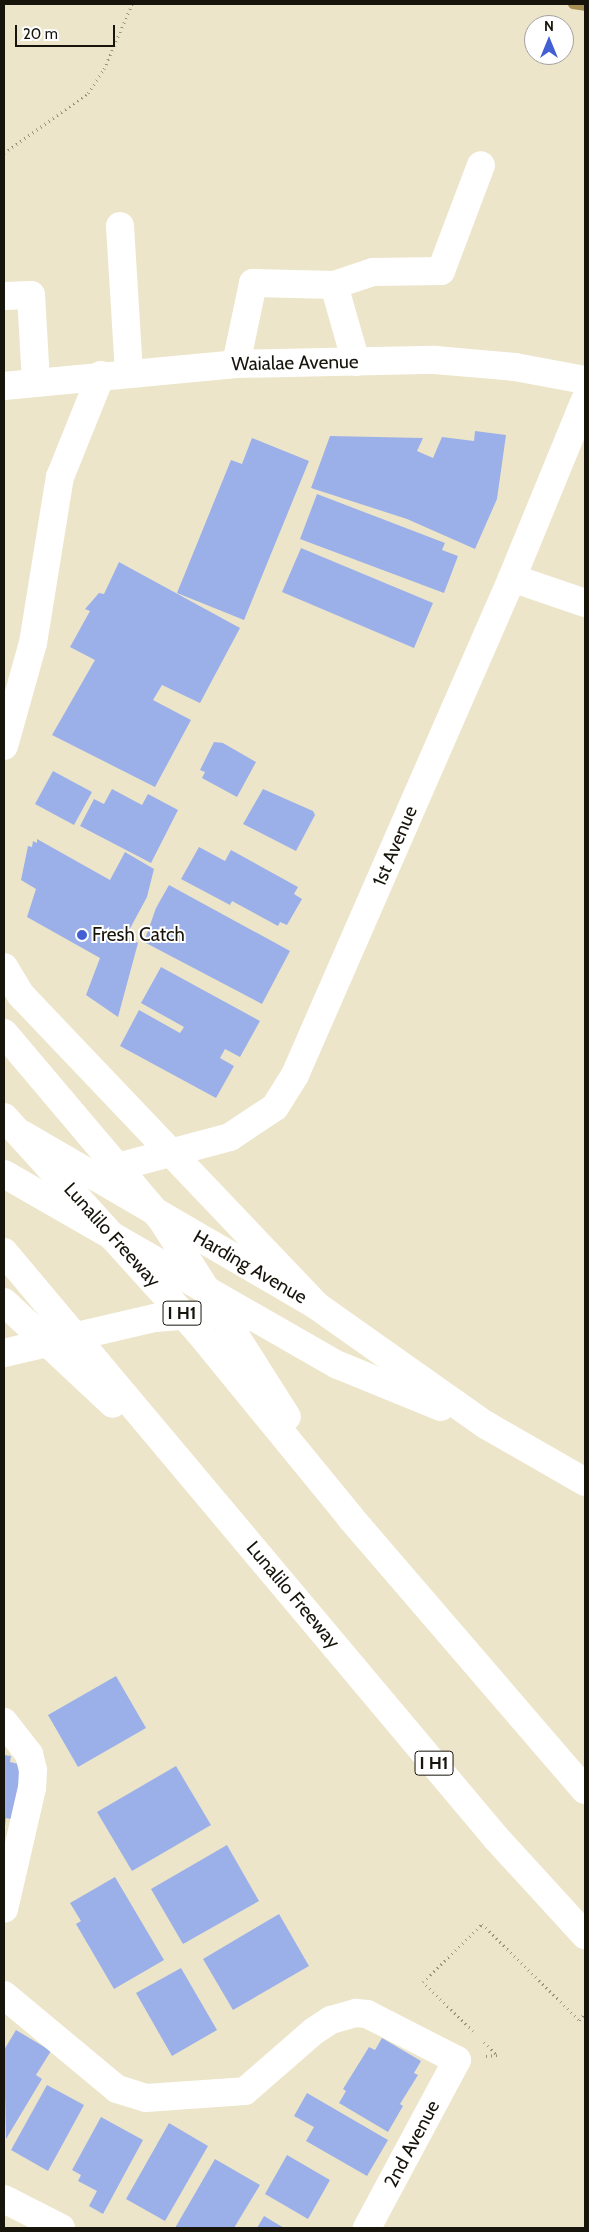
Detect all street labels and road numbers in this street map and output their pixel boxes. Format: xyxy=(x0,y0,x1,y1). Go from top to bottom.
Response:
street label: Waialae Avenue xyxy=(231,350,359,376)
street label: 1st Avenue xyxy=(368,802,422,890)
street label: Lunalilo Freeway xyxy=(59,1178,165,1292)
street label: Harding Avenue xyxy=(189,1225,311,1309)
road number: I H1 xyxy=(162,1298,202,1329)
street label: Lunalilo Freeway xyxy=(242,1537,344,1653)
road number: I H1 xyxy=(414,1748,454,1779)
street label: 2nd Avenue xyxy=(379,2096,445,2192)

